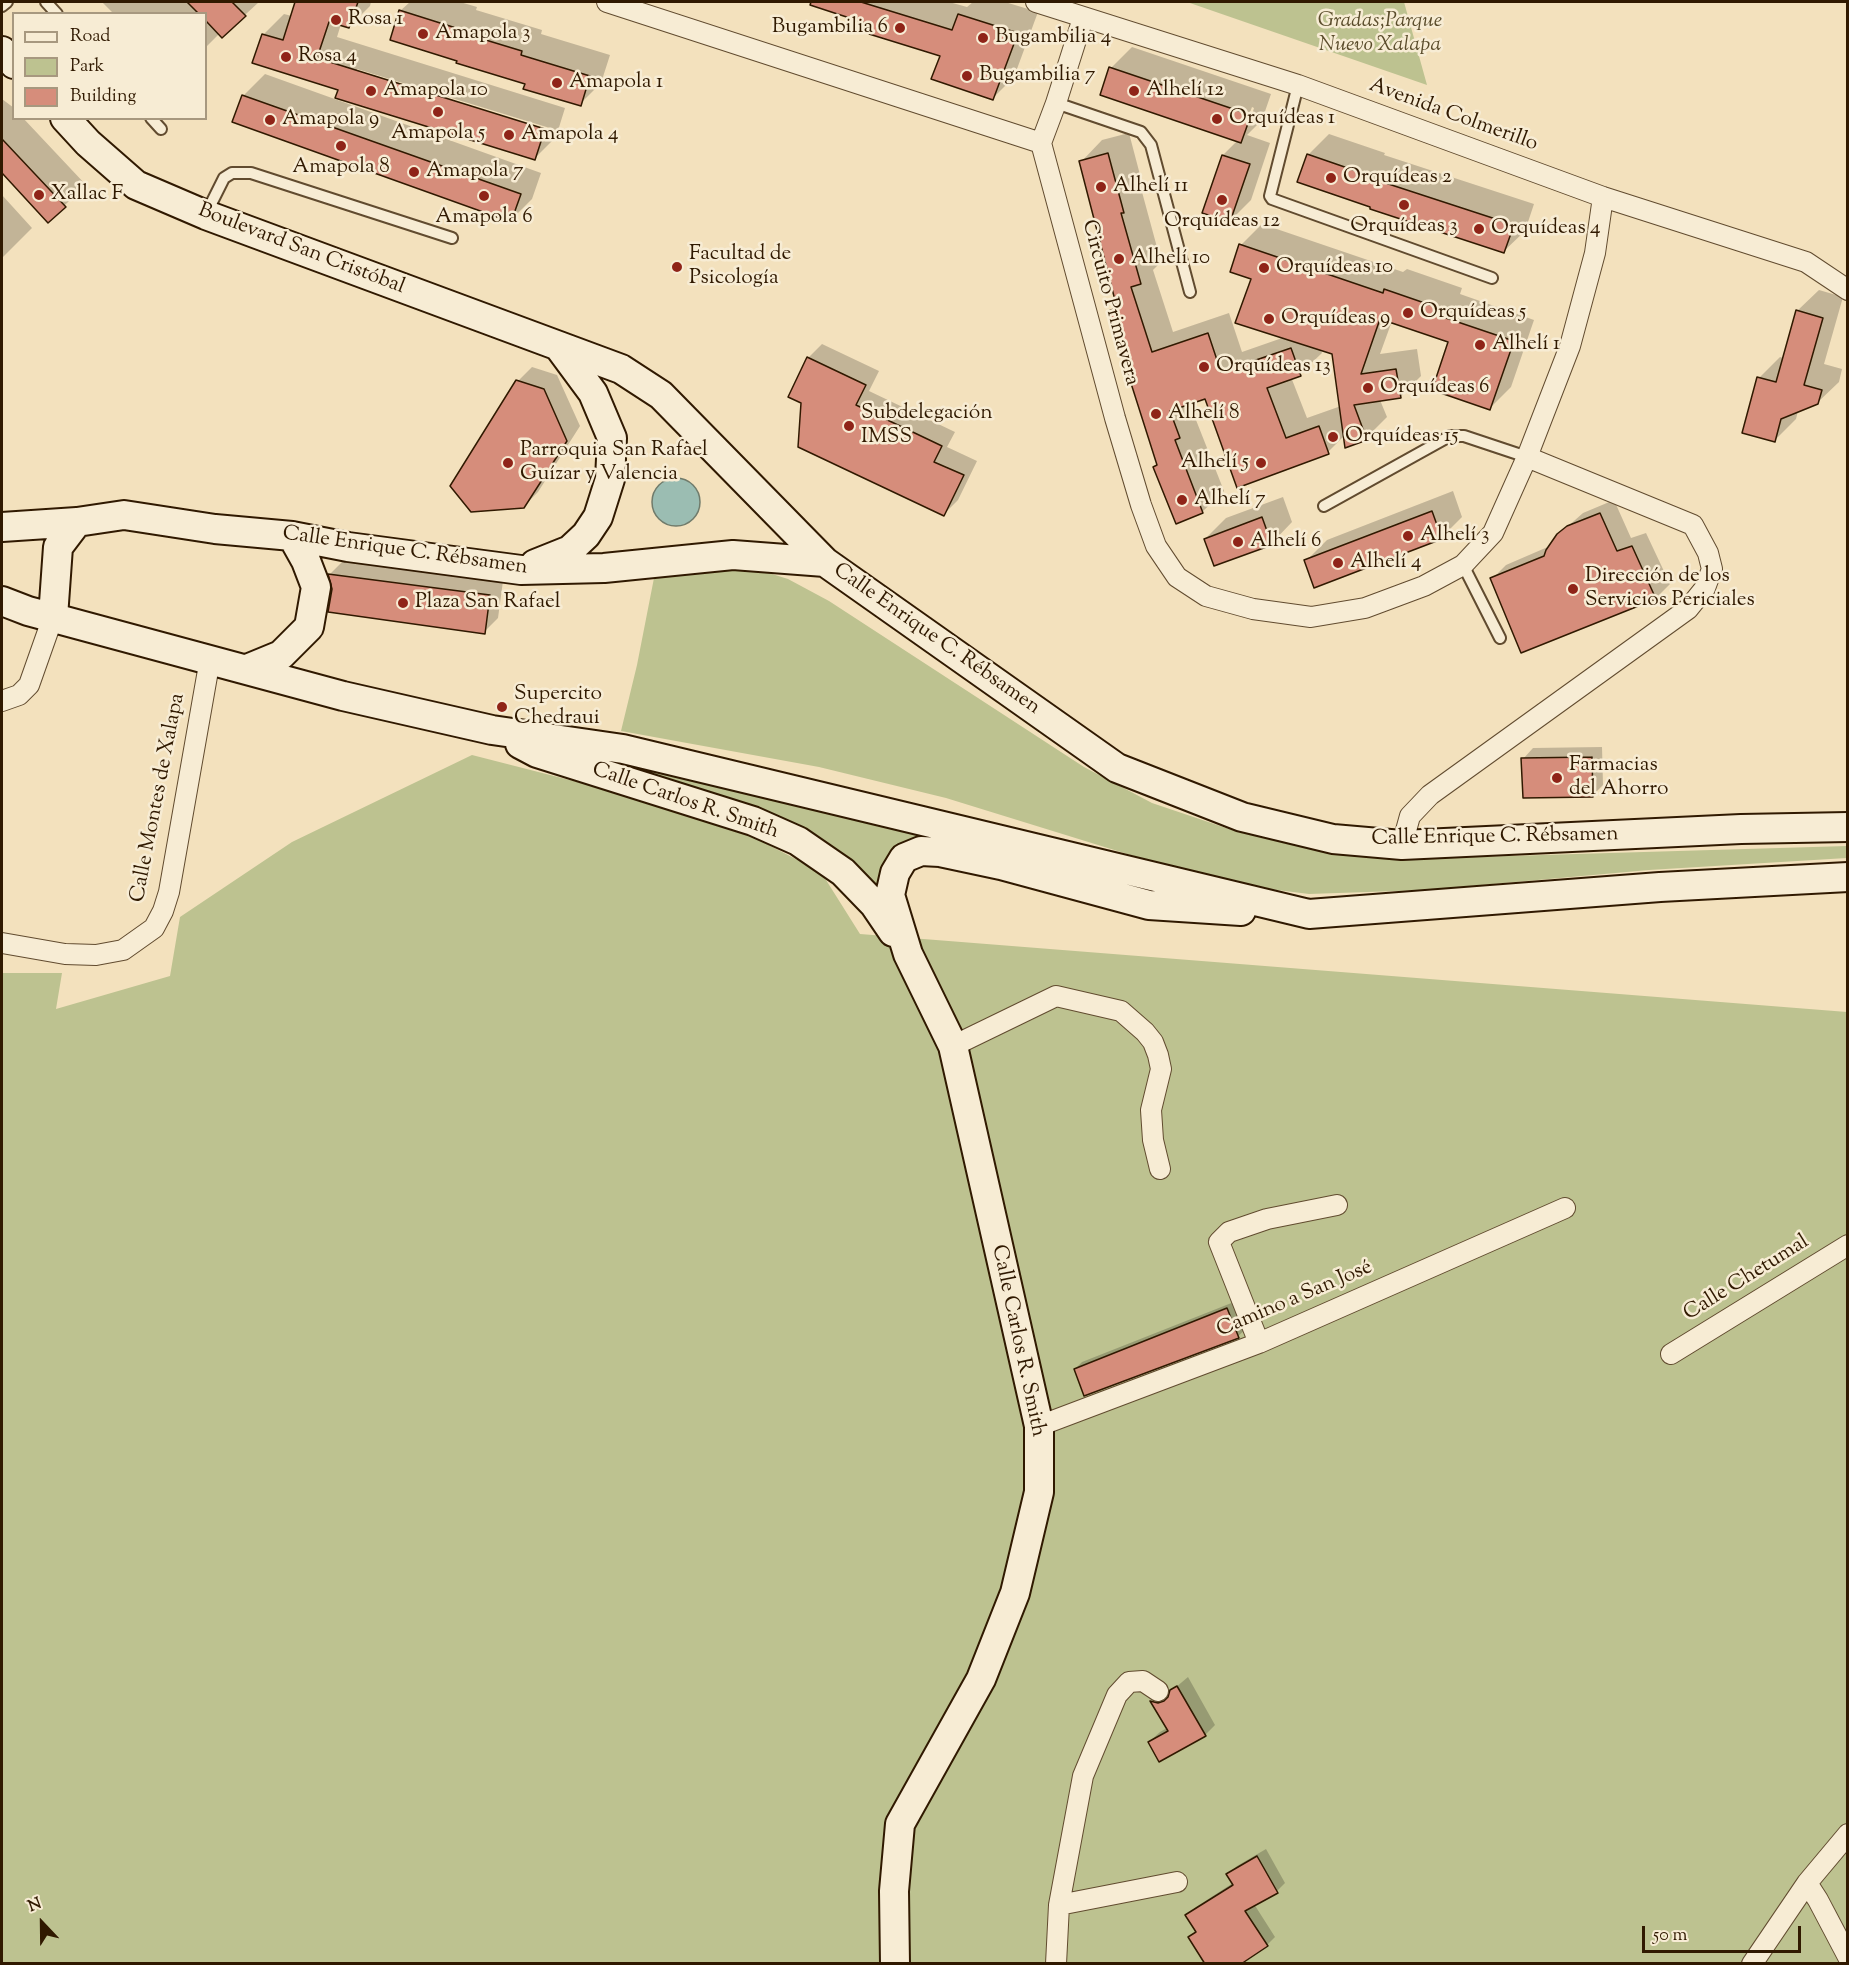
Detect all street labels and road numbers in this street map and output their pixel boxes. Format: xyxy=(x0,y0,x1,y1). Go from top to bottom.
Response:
street label: Avenida Colmerillo xyxy=(1365,74,1541,158)
street label: Boulevard San Cristóbal xyxy=(194,199,408,301)
street label: Circuito Primavera xyxy=(1075,217,1143,389)
street label: Calle Enrique C. Rébsamen xyxy=(281,522,529,582)
street label: Calle Enrique C. Rébsamen xyxy=(828,559,1044,721)
street label: Calle Montes de Xalapa xyxy=(126,691,192,905)
street label: Calle Carlos R. Smith xyxy=(588,758,782,846)
street label: Calle Enrique C. Rébsamen xyxy=(1371,823,1619,853)
street label: Calle Chetumal xyxy=(1680,1230,1814,1328)
street label: Calle Carlos R. Smith xyxy=(984,1243,1050,1439)
street label: Camino a San José xyxy=(1213,1256,1377,1344)

